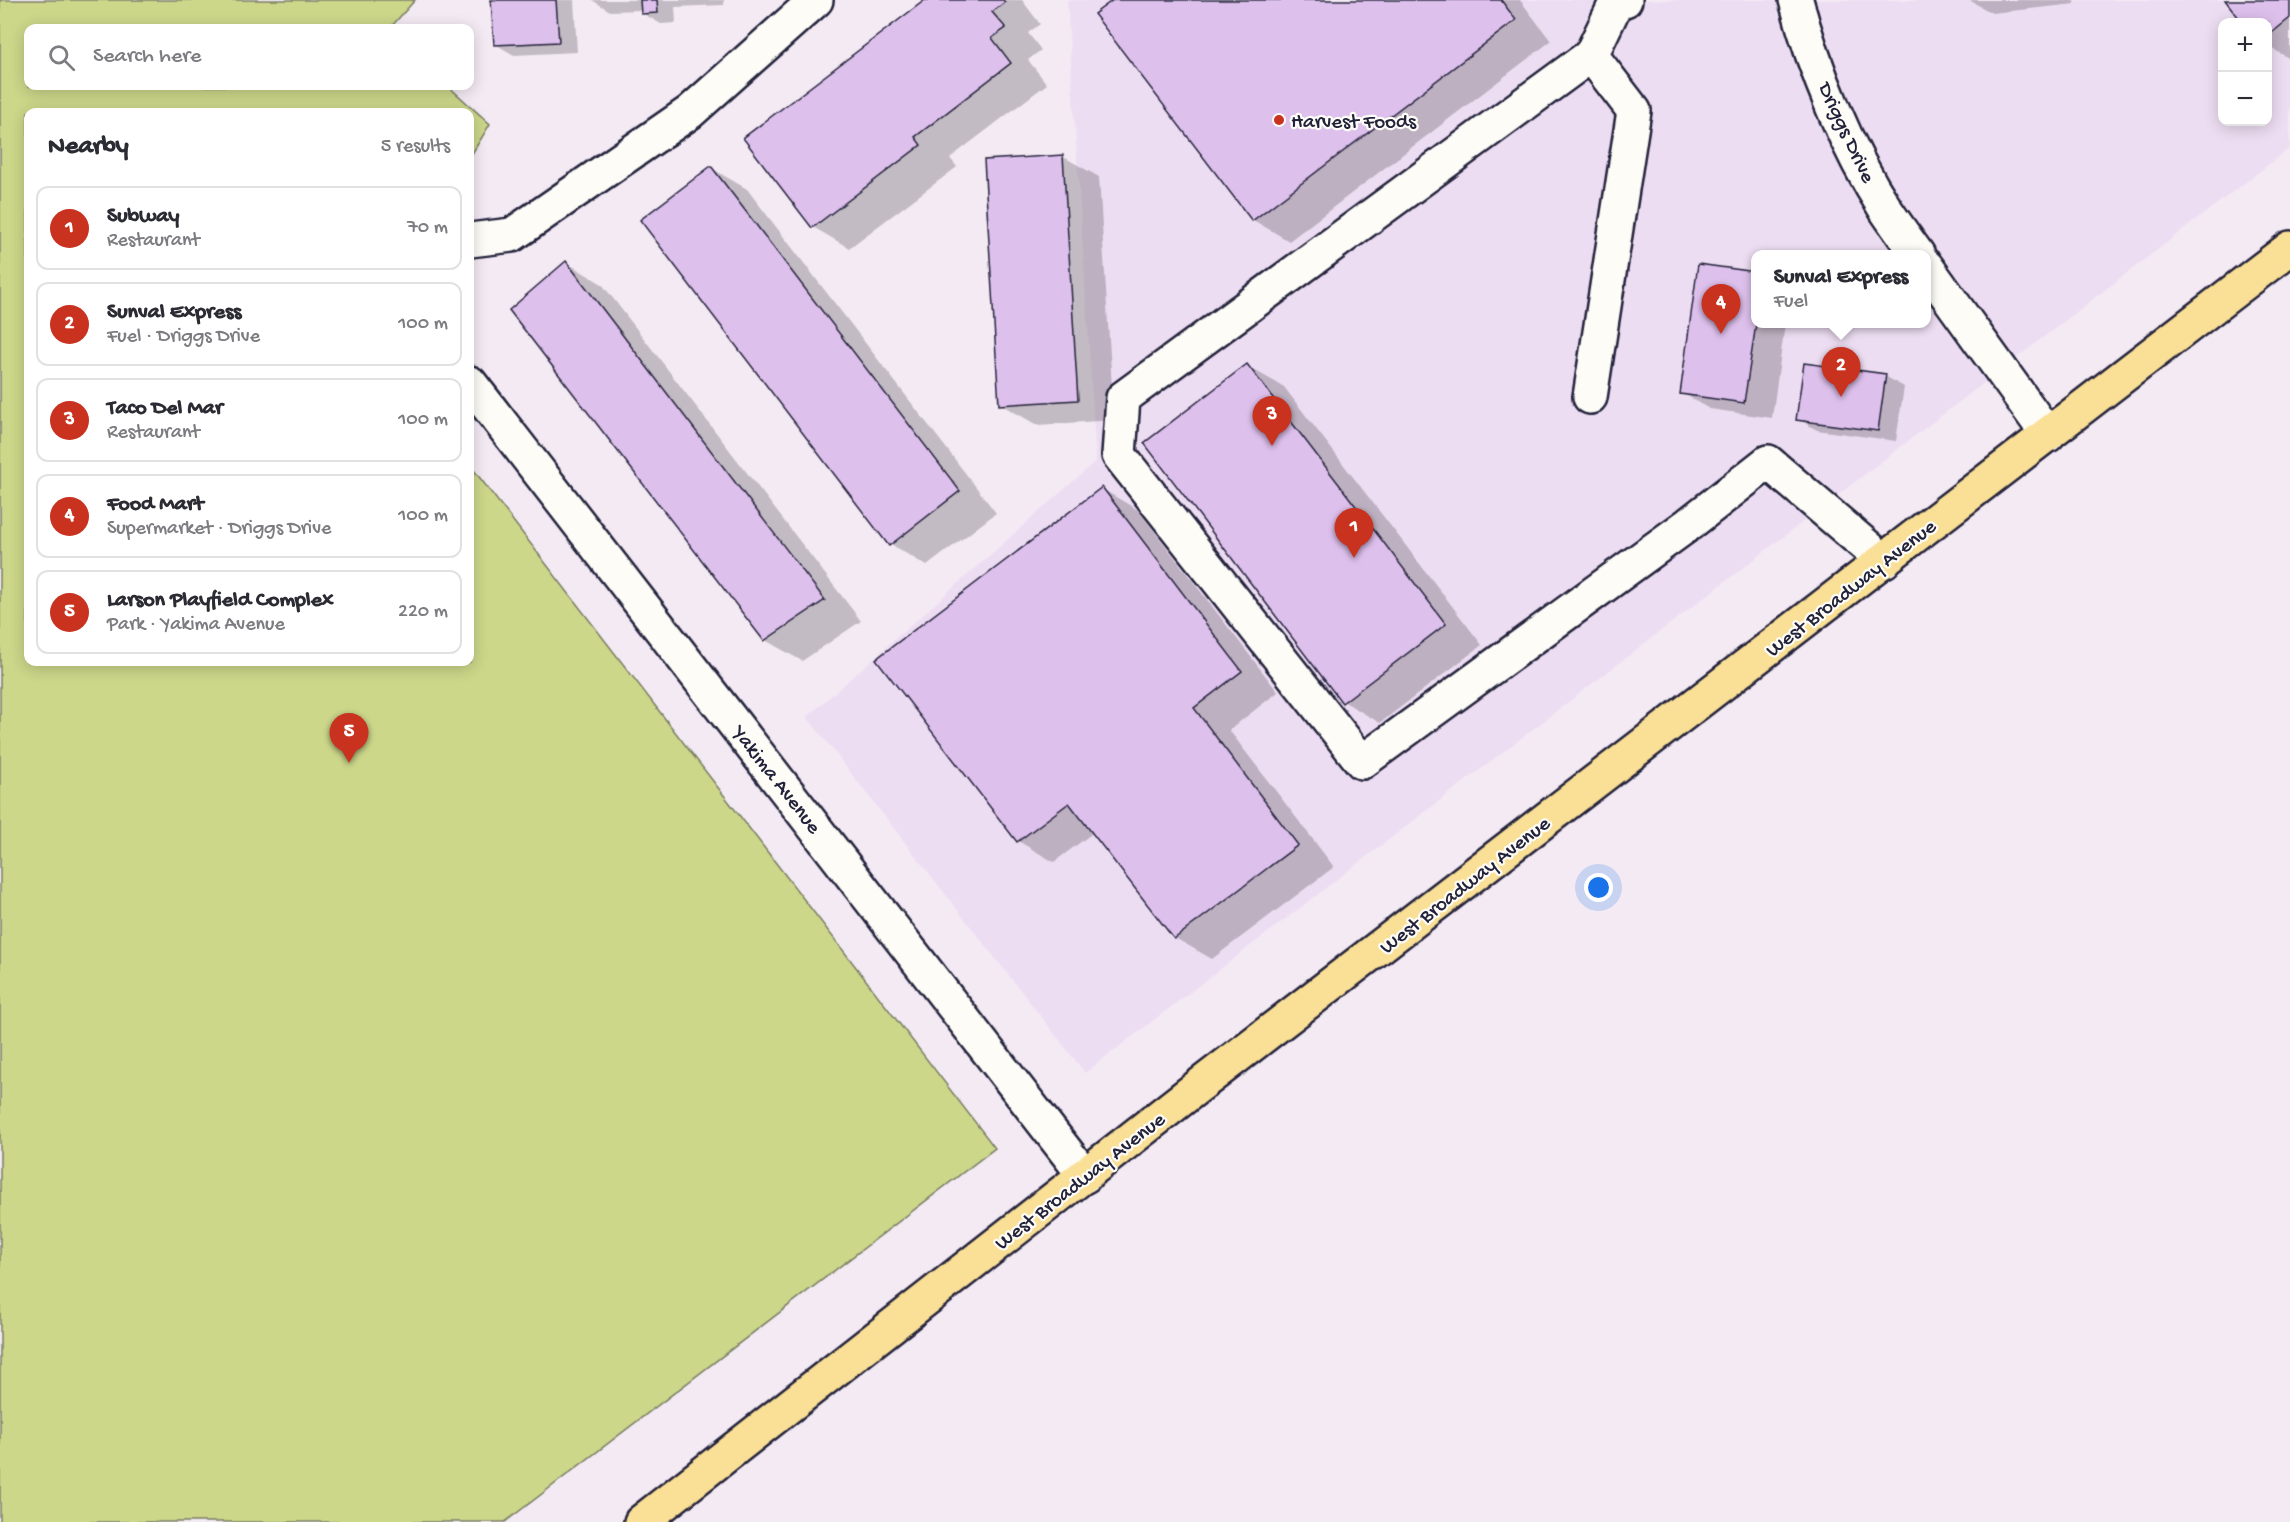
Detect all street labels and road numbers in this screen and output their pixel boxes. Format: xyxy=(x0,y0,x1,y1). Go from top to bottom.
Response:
street label: Driggs Drive xyxy=(1810,77,1879,189)
street label: West Broadway Avenue xyxy=(1762,515,1943,664)
street label: Yakima Avenue xyxy=(724,721,826,841)
street label: West Broadway Avenue xyxy=(1376,812,1557,961)
street label: West Broadway Avenue xyxy=(991,1108,1172,1257)

